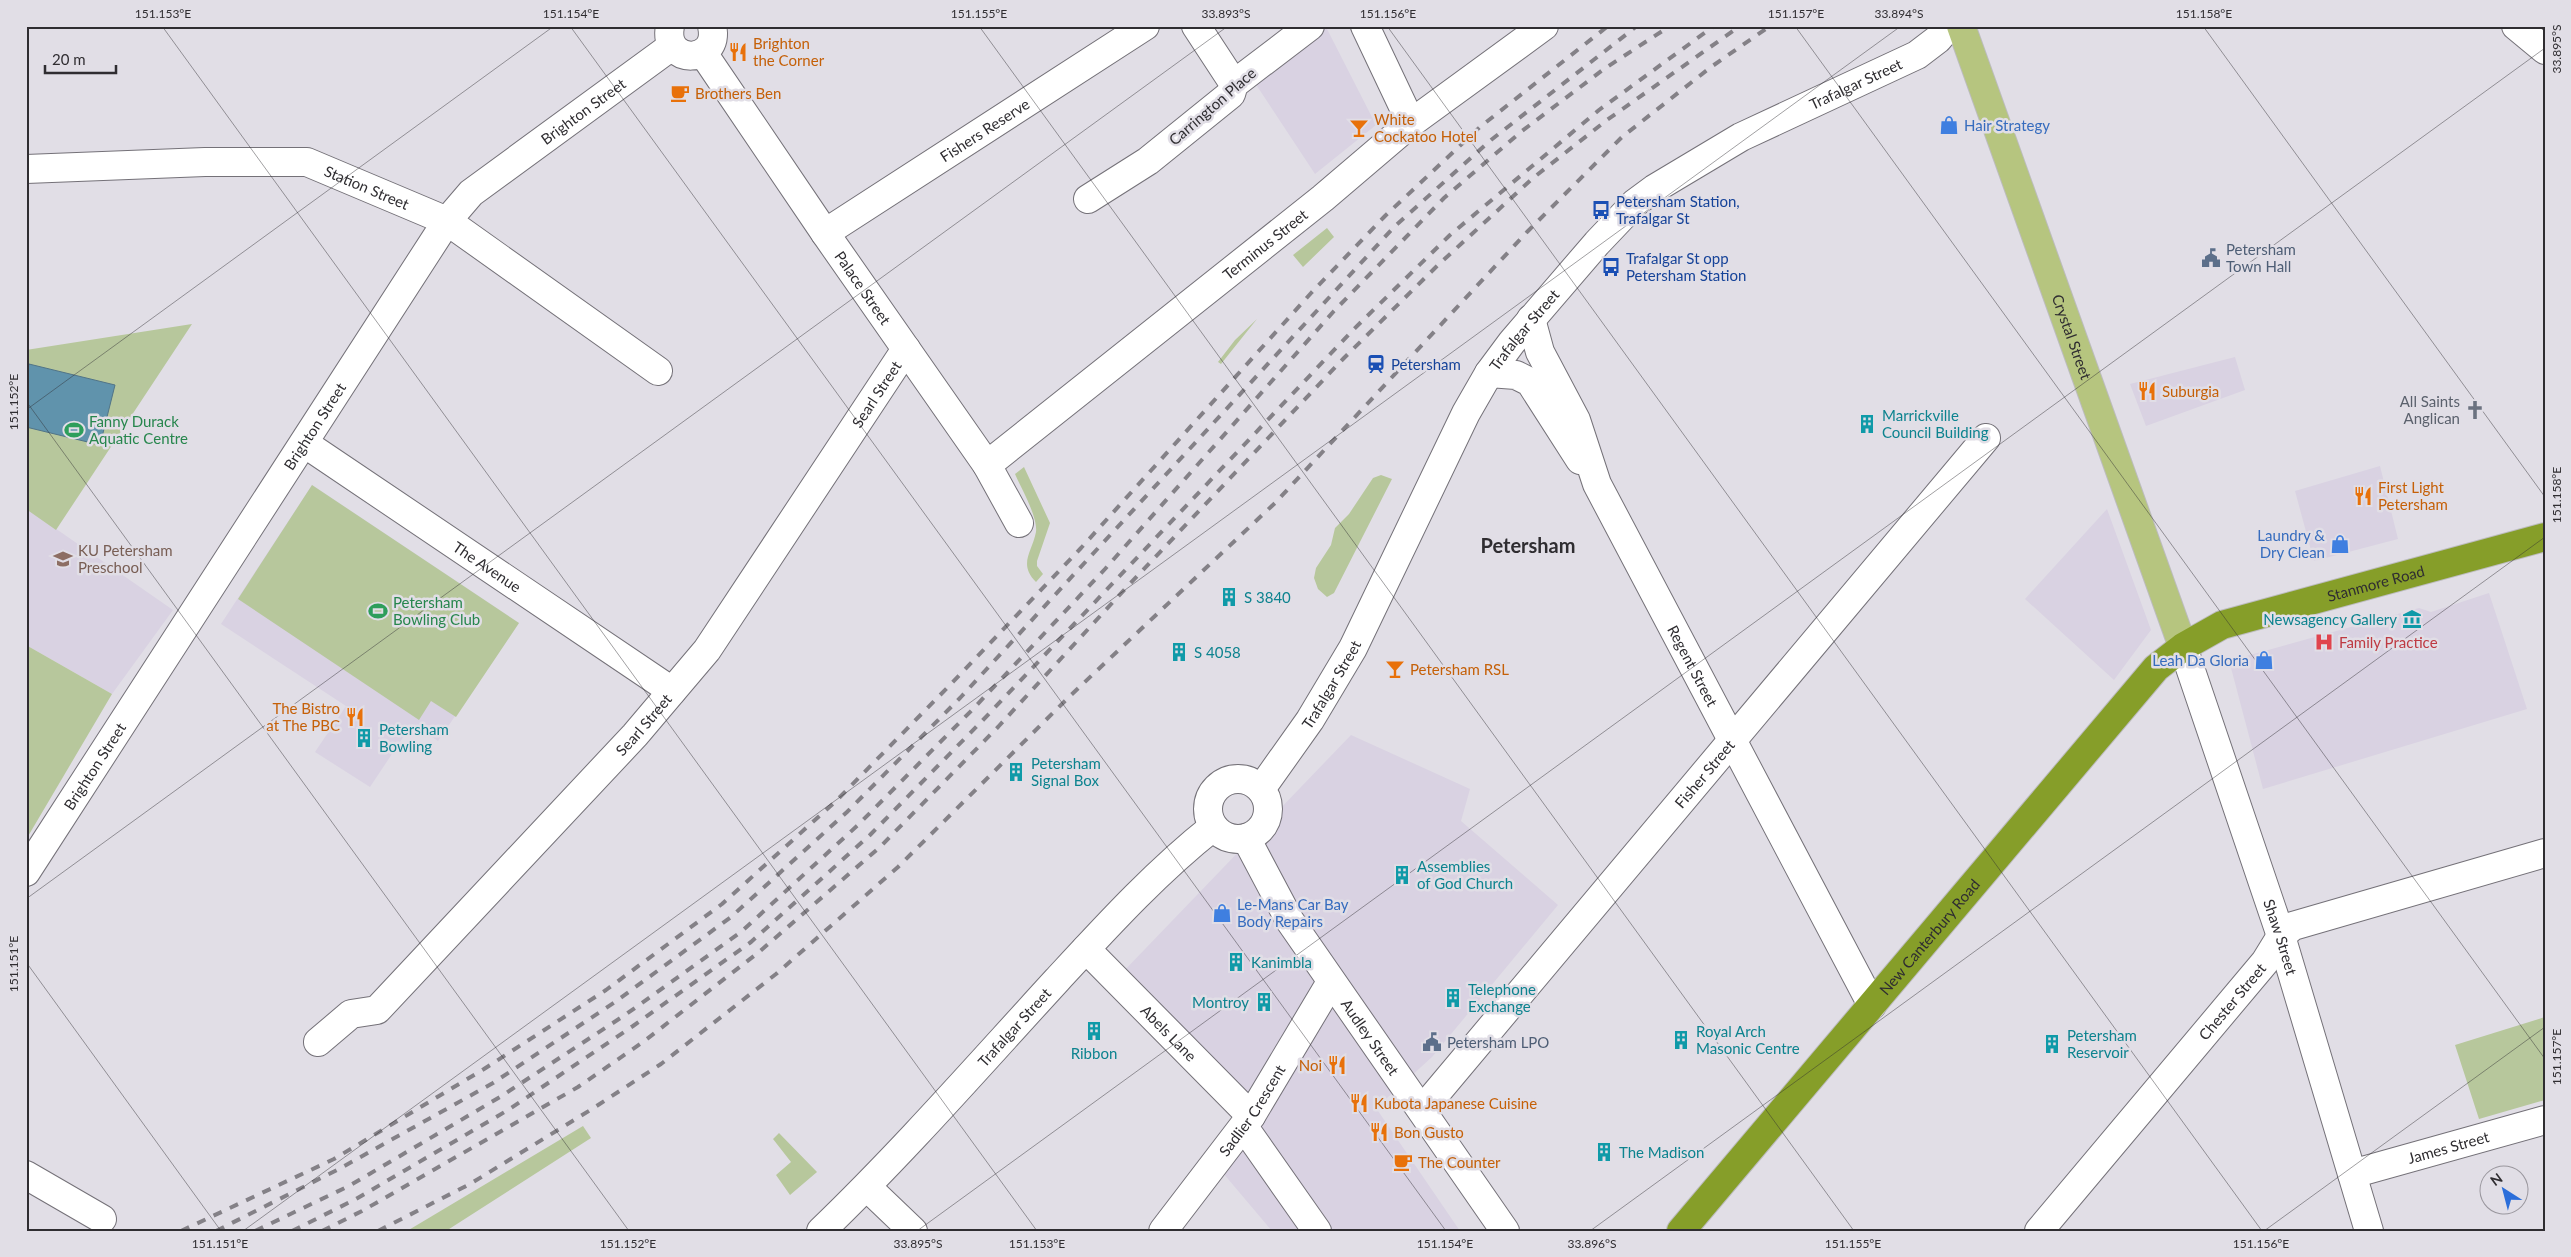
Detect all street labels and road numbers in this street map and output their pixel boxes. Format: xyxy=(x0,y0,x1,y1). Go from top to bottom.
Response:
street label: Trafalgar Street xyxy=(1806,54,1905,113)
street label: Carrington Place xyxy=(1165,63,1259,149)
street label: Brighton Street xyxy=(537,74,629,148)
street label: Fishers Reserve xyxy=(936,94,1033,165)
street label: Station Street xyxy=(322,161,412,213)
street label: Terminus Street xyxy=(1219,205,1311,283)
street label: Palace Street xyxy=(831,247,895,328)
street label: Trafalgar Street xyxy=(1485,285,1563,374)
street label: Crystal Street xyxy=(2049,292,2096,382)
street label: Searl Street xyxy=(848,357,905,431)
street label: Brighton Street xyxy=(280,379,349,473)
street label: The Avenue xyxy=(450,537,525,596)
street label: Stanmore Road xyxy=(2325,561,2426,605)
street label: Regent Street xyxy=(1664,622,1722,710)
street label: Trafalgar Street xyxy=(1298,637,1365,732)
street label: Searl Street xyxy=(612,690,675,759)
street label: Brighton Street xyxy=(60,719,130,813)
street label: Fisher Street xyxy=(1671,736,1738,811)
street label: New Canterbury Road xyxy=(1875,875,1983,998)
street label: Shaw Street xyxy=(2260,897,2301,978)
street label: Chester Street xyxy=(2195,959,2270,1043)
street label: Trafalgar Street xyxy=(974,984,1055,1070)
street label: Audley Street xyxy=(1338,995,1403,1079)
street label: Abels Lane xyxy=(1137,1001,1201,1065)
street label: Sadlier Crescent xyxy=(1215,1061,1289,1160)
street label: James Street xyxy=(2406,1127,2492,1167)

